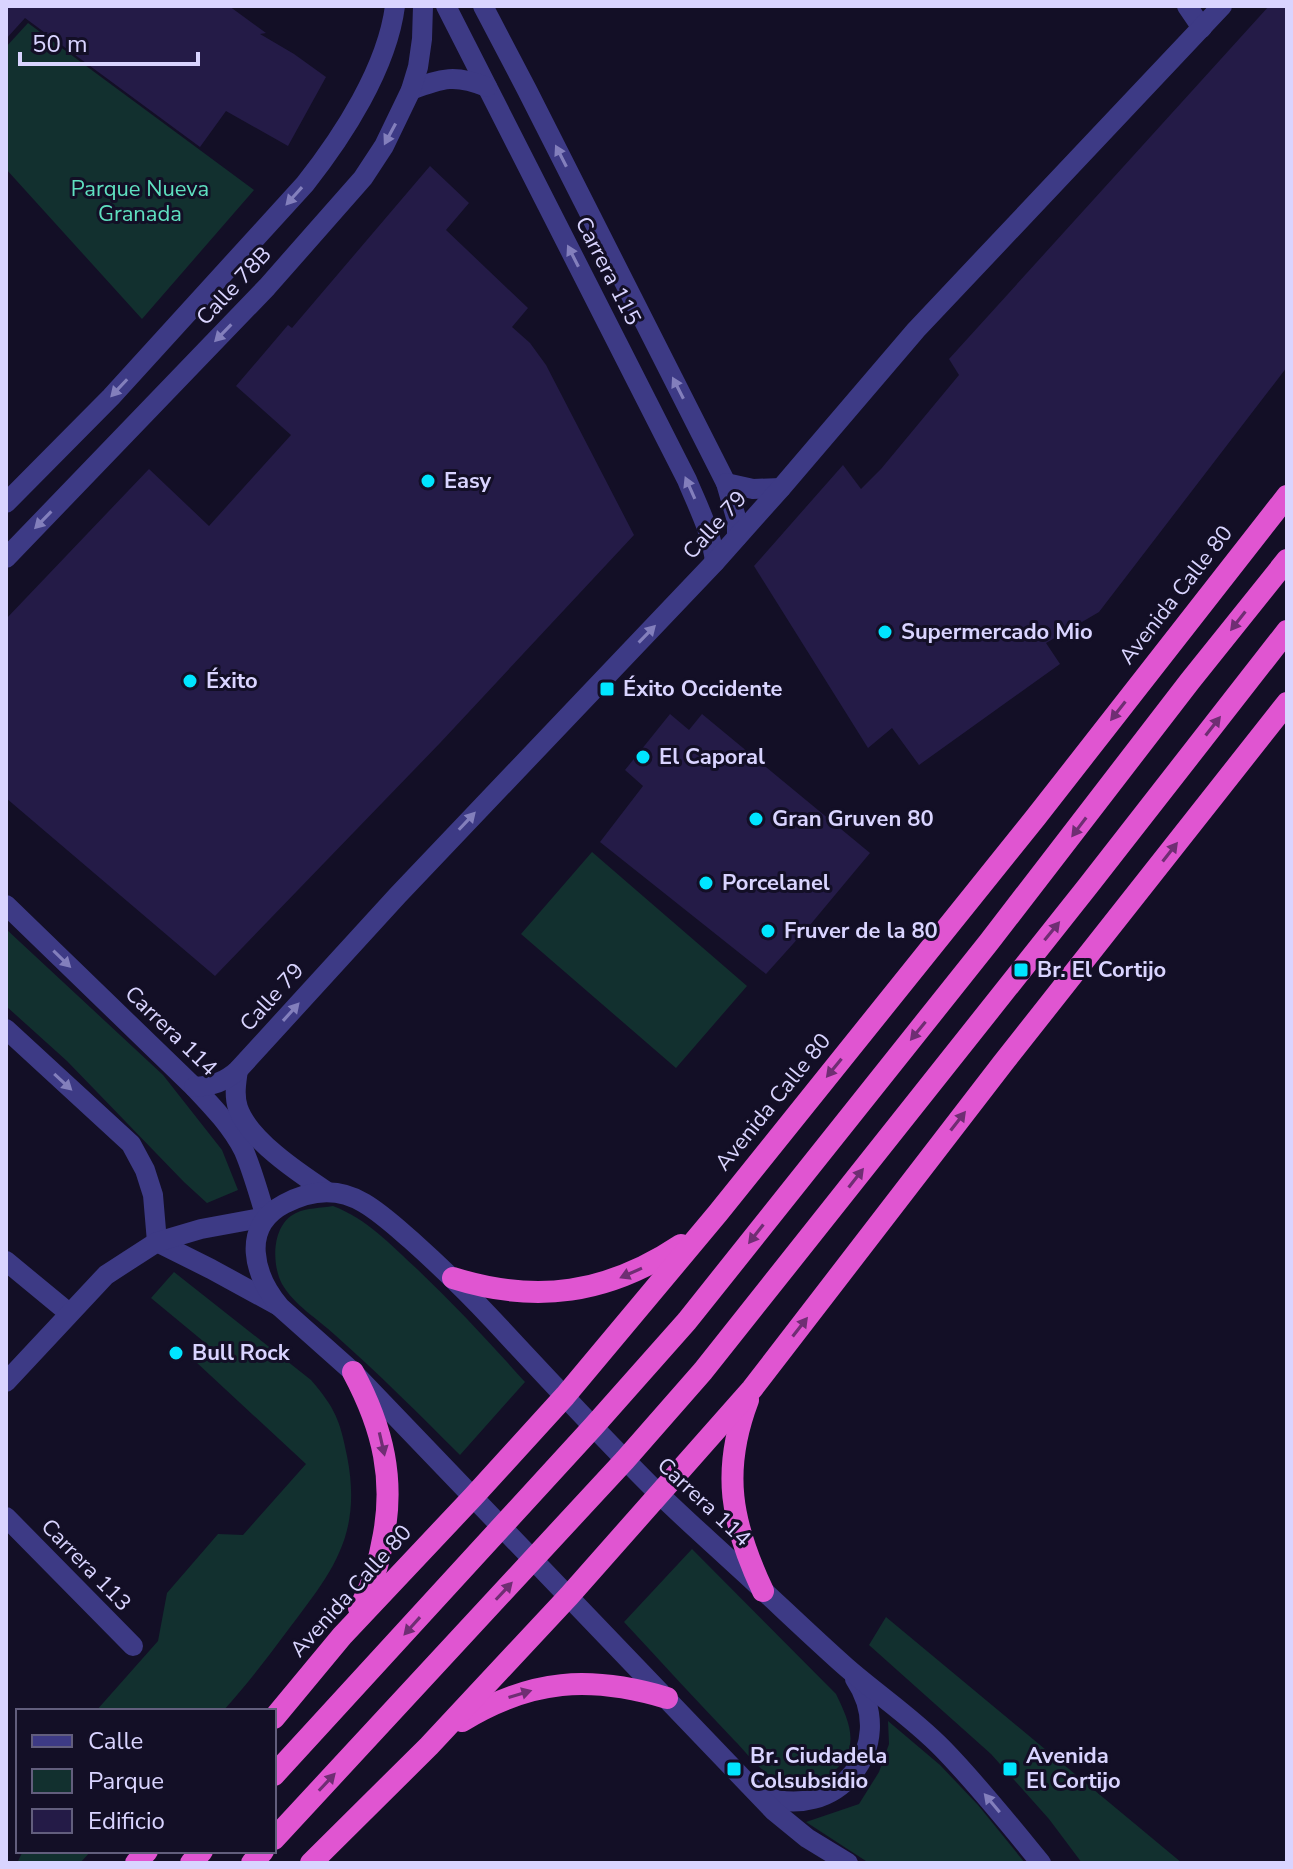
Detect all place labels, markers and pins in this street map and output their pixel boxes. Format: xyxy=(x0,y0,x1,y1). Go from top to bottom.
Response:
place label: Easy xyxy=(444,466,492,496)
marker: Easy xyxy=(419,472,437,490)
place label: Supermercado Mio xyxy=(901,617,1093,647)
marker: Supermercado Mio xyxy=(876,623,894,641)
place label: Éxito xyxy=(206,666,258,696)
marker: Éxito xyxy=(181,672,199,690)
place label: Éxito Occidente xyxy=(623,674,782,704)
marker: Éxito Occidente xyxy=(598,680,616,698)
place label: El Caporal xyxy=(659,742,765,772)
marker: El Caporal xyxy=(634,748,652,766)
place label: Gran Gruven 80 xyxy=(772,804,934,834)
marker: Gran Gruven 80 xyxy=(747,810,765,828)
place label: Porcelanel xyxy=(722,868,830,898)
marker: Porcelanel xyxy=(697,874,715,892)
place label: Fruver de la 80 xyxy=(784,916,938,946)
marker: Fruver de la 80 xyxy=(759,922,777,940)
place label: Br. El Cortijo xyxy=(1037,955,1166,985)
marker: Br. El Cortijo xyxy=(1012,961,1030,979)
place label: Bull Rock xyxy=(192,1338,291,1368)
marker: Bull Rock xyxy=(167,1344,185,1362)
place label: Br. Ciudadela Colsubsidio xyxy=(750,1741,887,1796)
place label: Avenida El Cortijo xyxy=(1026,1741,1121,1796)
marker: Br. Ciudadela Colsubsidio xyxy=(725,1760,743,1778)
marker: Avenida El Cortijo xyxy=(1001,1760,1019,1778)

